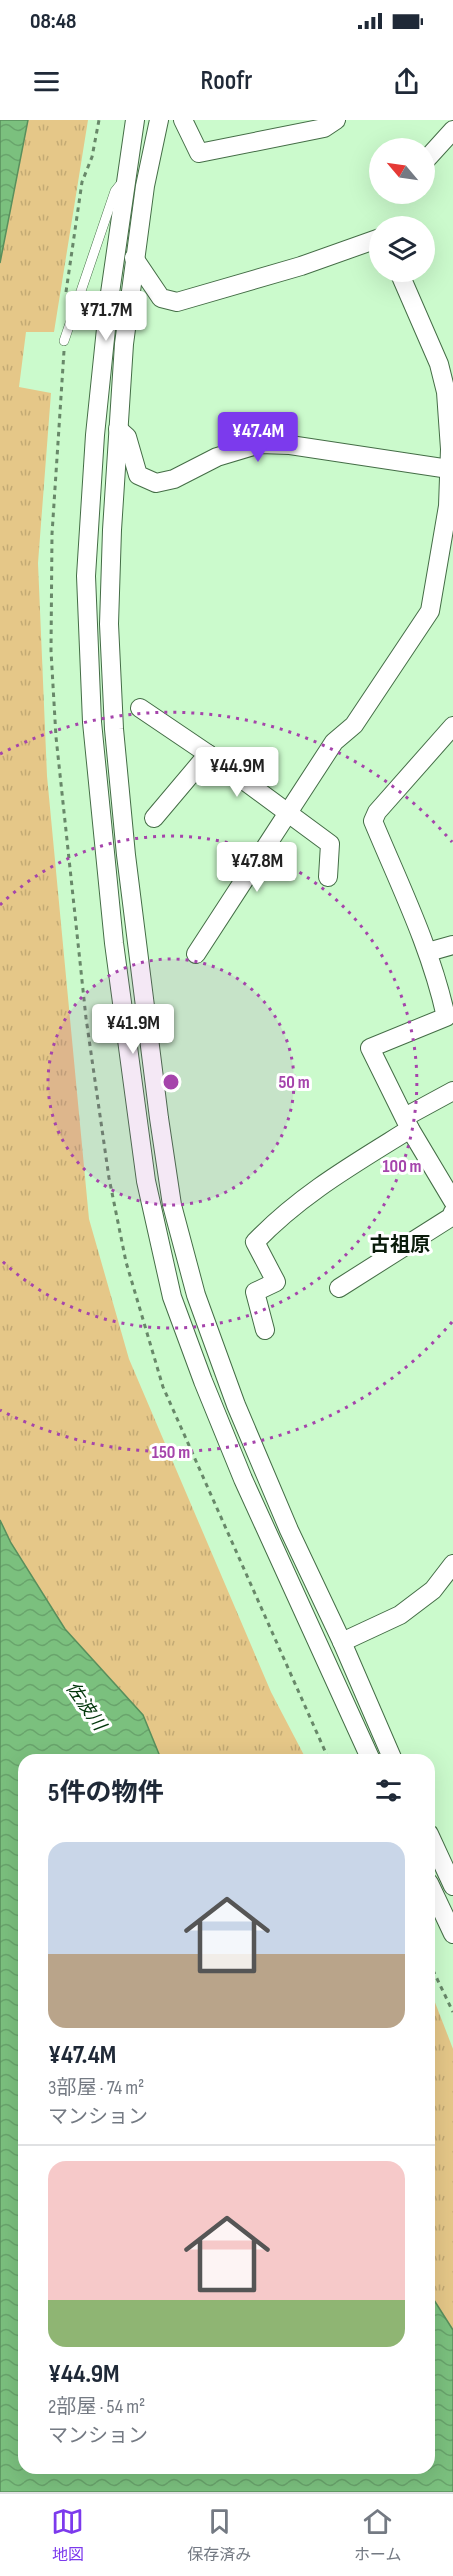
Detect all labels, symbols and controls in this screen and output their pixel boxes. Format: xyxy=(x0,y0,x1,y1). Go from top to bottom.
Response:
text: 08:48 xyxy=(30,8,76,35)
icon: menu xyxy=(30,65,63,98)
text: Roofr xyxy=(201,65,252,97)
icon: share xyxy=(390,65,423,98)
north arrow xyxy=(369,138,435,204)
map controls xyxy=(369,138,435,282)
button: layers xyxy=(369,216,435,282)
pin: ¥71.7M xyxy=(57,291,155,342)
text: ¥71.7M xyxy=(80,298,132,322)
pin: ¥47.4M xyxy=(209,412,307,463)
text: ¥47.4M xyxy=(232,419,284,443)
pin: ¥44.9M xyxy=(188,747,286,798)
text: ¥44.9M xyxy=(209,754,265,778)
pin: ¥47.8M xyxy=(208,842,306,893)
text: ¥47.8M xyxy=(231,849,283,873)
pin: ¥41.9M xyxy=(84,1004,182,1055)
text: ¥41.9M xyxy=(106,1011,160,1035)
centre of rings xyxy=(161,1072,181,1092)
text: 50 m xyxy=(278,1072,310,1093)
text: 100 m xyxy=(383,1156,422,1177)
district label: 古祖原 xyxy=(370,1233,430,1257)
text: 150 m xyxy=(152,1442,190,1463)
water label: 佐波川 xyxy=(62,1678,111,1736)
icon: filters xyxy=(372,1774,405,1807)
text: 5件の物件 xyxy=(48,1778,163,1809)
icon: home xyxy=(173,1881,281,1989)
text: ¥47.4M xyxy=(48,2040,116,2071)
text: 3部屋 · 74 m² xyxy=(48,2076,144,2100)
text: マンション xyxy=(48,2105,148,2129)
icon: home xyxy=(173,2200,281,2308)
text: ¥44.9M xyxy=(48,2359,120,2390)
text: 2部屋 · 54 m² xyxy=(48,2395,145,2419)
text: マンション xyxy=(48,2424,148,2448)
tab: 地図 xyxy=(51,2505,84,2565)
tab: 保存済み xyxy=(187,2505,251,2565)
tab: ホーム xyxy=(354,2505,402,2565)

